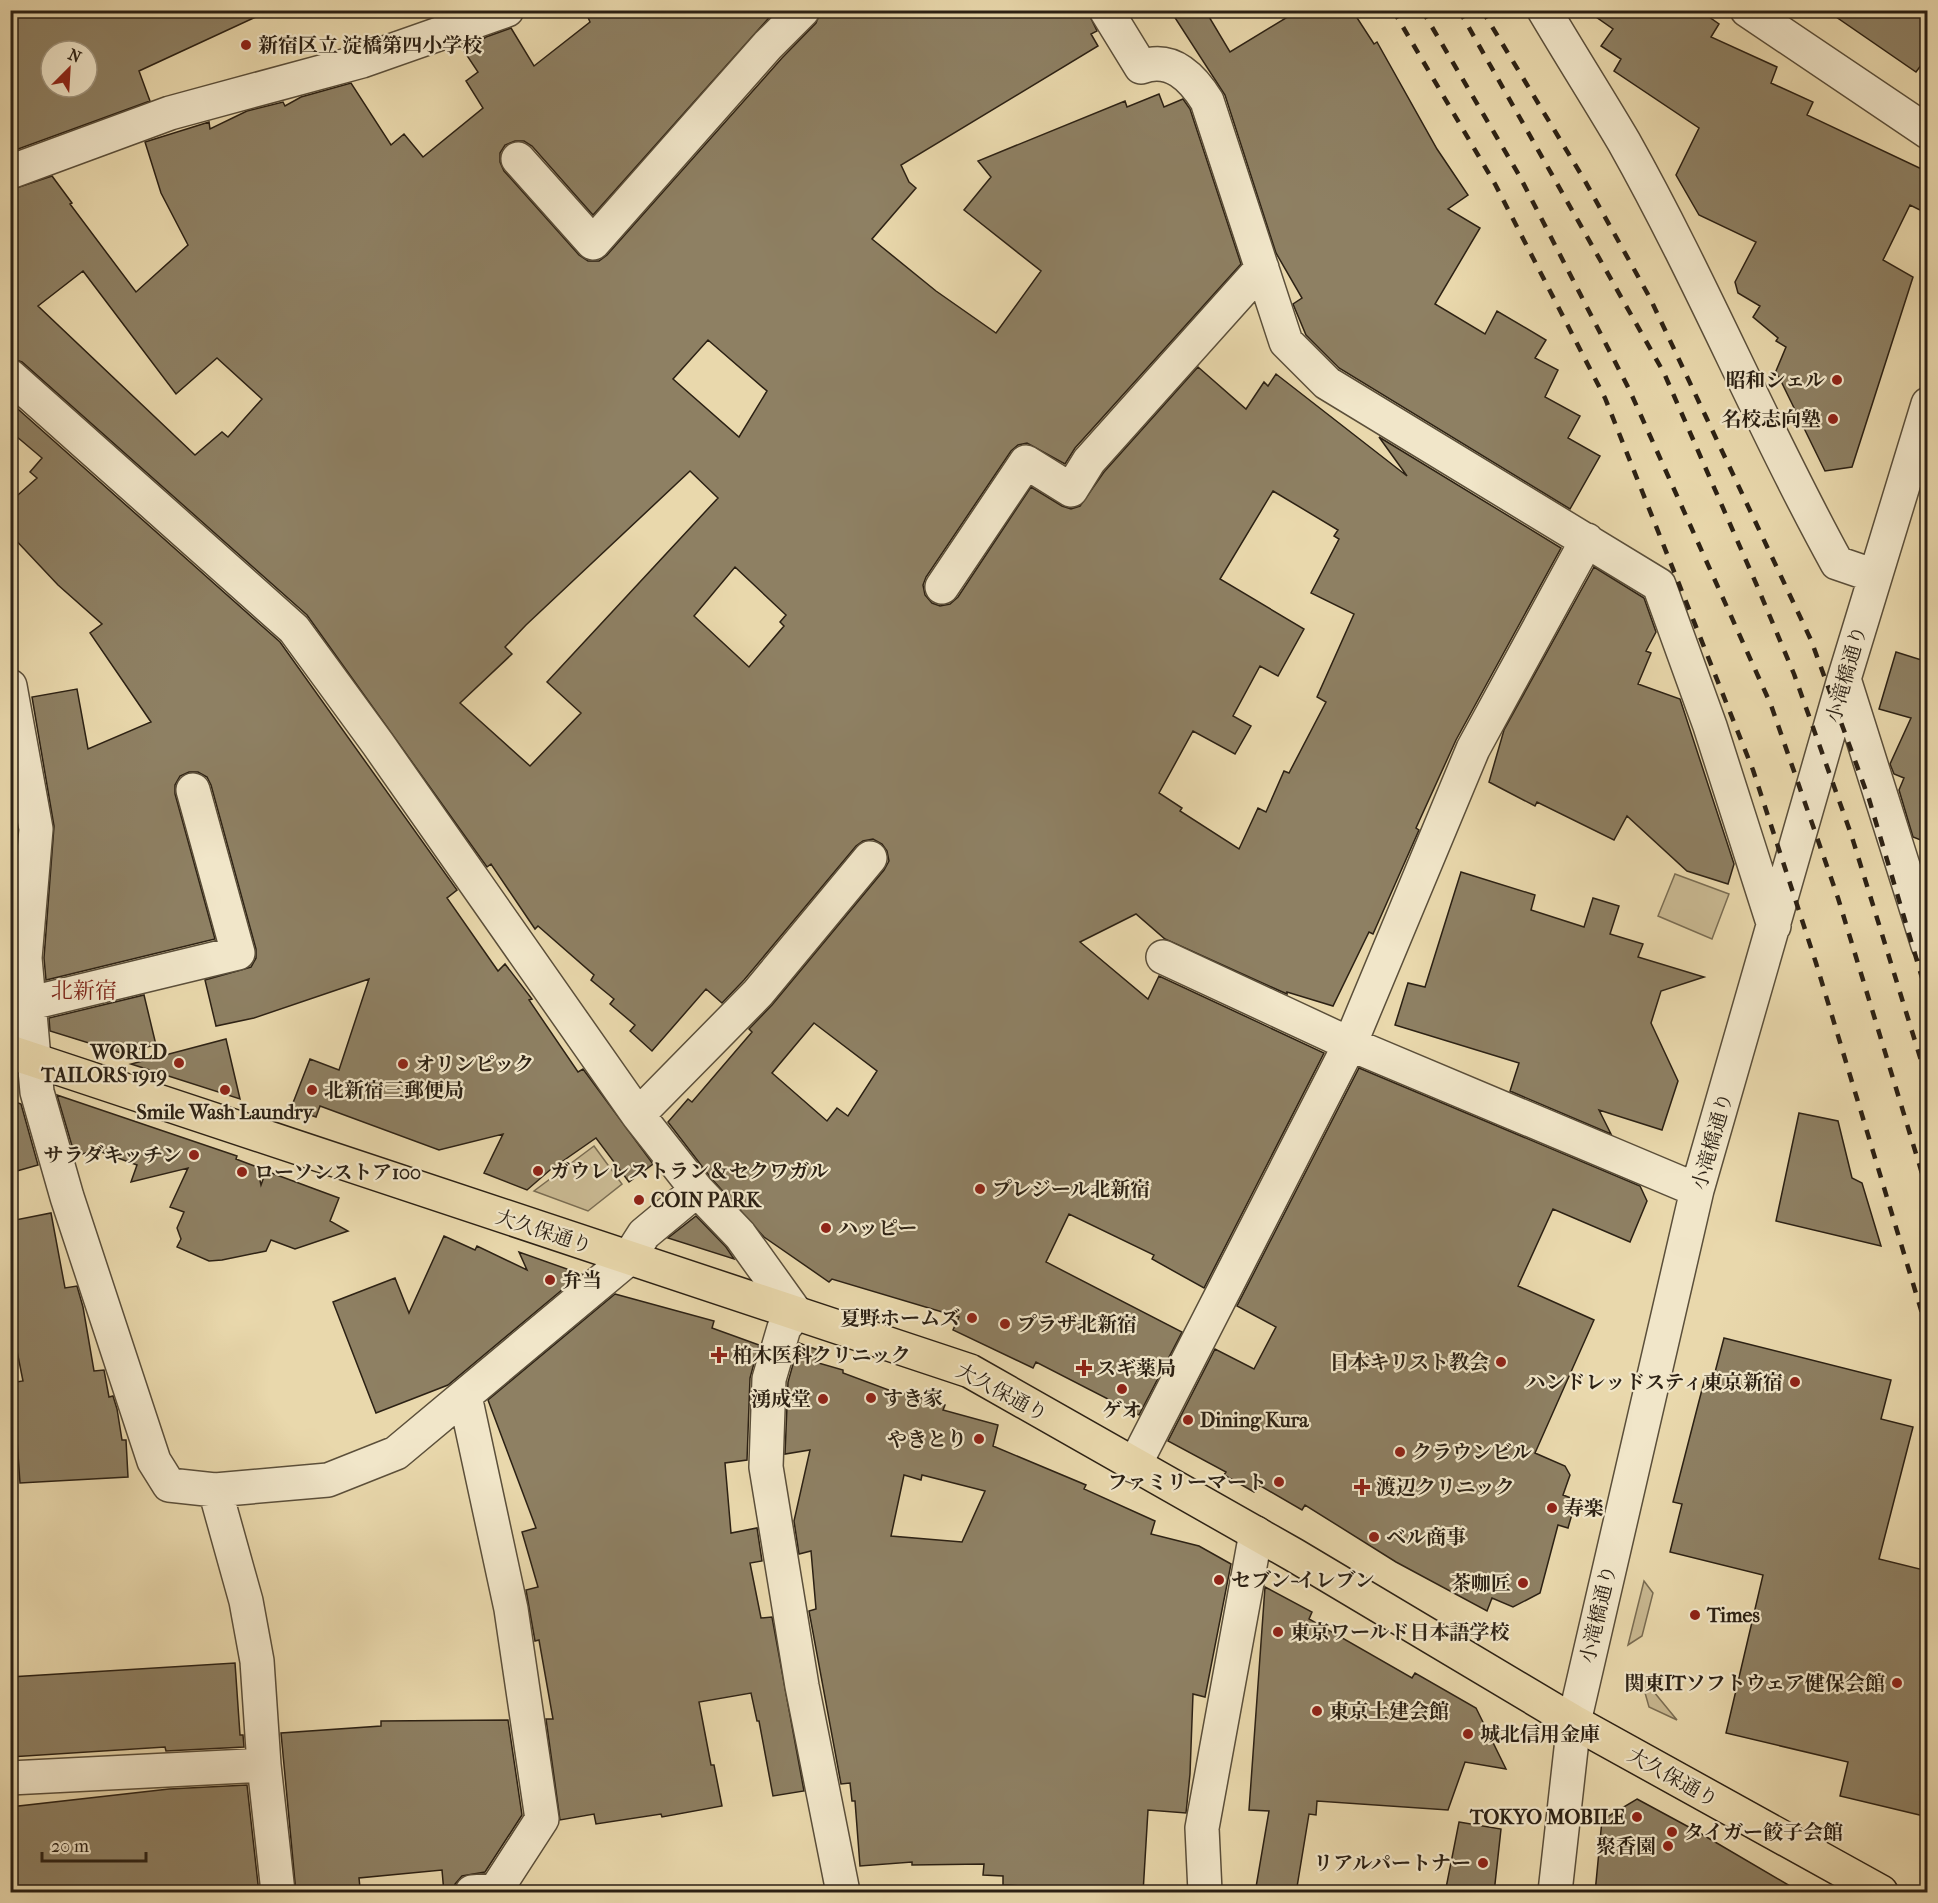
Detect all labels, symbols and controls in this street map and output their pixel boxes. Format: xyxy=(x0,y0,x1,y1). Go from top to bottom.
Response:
place label: 新宿区立 淀橋第四小学校 xyxy=(258,34,482,57)
marker: 新宿区立 淀橋第四小学校 xyxy=(239,38,253,52)
north arrow xyxy=(39,39,99,99)
text: N xyxy=(65,45,85,67)
place label: 昭和シェル xyxy=(1725,369,1825,392)
marker: 昭和シェル xyxy=(1830,373,1844,387)
place label: 名校志向塾 xyxy=(1721,408,1821,431)
marker: 名校志向塾 xyxy=(1826,412,1840,426)
street label: 小滝橋通り xyxy=(1822,623,1871,725)
district label: 北新宿 xyxy=(51,978,117,1004)
place label: WORLD TAILORS 1919 xyxy=(40,1041,167,1087)
place label: オリンピック xyxy=(415,1053,534,1076)
marker: WORLD TAILORS 1919 xyxy=(172,1056,186,1070)
marker: オリンピック xyxy=(396,1057,410,1071)
place label: 北新宿三郵便局 xyxy=(324,1079,464,1102)
marker: Smile Wash Laundry xyxy=(218,1083,232,1097)
marker: 北新宿三郵便局 xyxy=(305,1083,319,1097)
street label: 小滝橋通り xyxy=(1688,1090,1737,1192)
place label: Smile Wash Laundry xyxy=(137,1101,315,1124)
place label: サラダキッチン xyxy=(44,1144,182,1167)
marker: サラダキッチン xyxy=(187,1148,201,1162)
place label: ガウレレストラン＆セクワガル xyxy=(550,1160,829,1183)
place label: ローソンストア100 xyxy=(254,1161,421,1184)
marker: ガウレレストラン＆セクワガル xyxy=(531,1164,545,1178)
marker: ローソンストア100 xyxy=(235,1165,249,1179)
place label: プレジール北新宿 xyxy=(992,1178,1150,1201)
marker: プレジール北新宿 xyxy=(973,1182,987,1196)
place label: COIN PARK xyxy=(651,1189,762,1212)
marker: COIN PARK xyxy=(632,1193,646,1207)
street label: 大久保通り xyxy=(493,1205,595,1258)
place label: ハッピー xyxy=(838,1217,917,1240)
marker: ハッピー xyxy=(819,1221,833,1235)
place label: 弁当 xyxy=(562,1269,602,1292)
marker: 弁当 xyxy=(543,1273,557,1287)
place label: 夏野ホームズ xyxy=(840,1307,960,1330)
marker: 夏野ホームズ xyxy=(965,1311,979,1325)
place label: プラザ北新宿 xyxy=(1017,1313,1137,1336)
marker: プラザ北新宿 xyxy=(998,1317,1012,1331)
place label: 柏木医科クリニック xyxy=(732,1344,911,1367)
marker: 柏木医科クリニック xyxy=(710,1346,728,1364)
place label: 日本キリスト教会 xyxy=(1329,1351,1489,1374)
marker: 日本キリスト教会 xyxy=(1494,1355,1508,1369)
place label: スギ薬局 xyxy=(1096,1357,1176,1380)
street label: 大久保通り xyxy=(952,1359,1051,1426)
marker: スギ薬局 xyxy=(1077,1361,1091,1375)
place label: ハンドレッドスティ東京新宿 xyxy=(1525,1371,1783,1394)
marker: ハンドレッドスティ東京新宿 xyxy=(1788,1375,1802,1389)
marker: ゲオ xyxy=(1115,1382,1129,1396)
place label: すき家 xyxy=(883,1387,943,1410)
place label: 湧成堂 xyxy=(751,1388,811,1411)
marker: すき家 xyxy=(864,1391,878,1405)
marker: 湧成堂 xyxy=(816,1392,830,1406)
place label: ゲオ xyxy=(1102,1399,1142,1422)
place label: Dining Kura xyxy=(1200,1409,1309,1432)
marker: Dining Kura xyxy=(1181,1413,1195,1427)
place label: やきとり xyxy=(887,1428,967,1451)
marker: やきとり xyxy=(972,1432,986,1446)
place label: クラウンビル xyxy=(1412,1441,1532,1464)
marker: クラウンビル xyxy=(1393,1445,1407,1459)
place label: ファミリーマート xyxy=(1107,1471,1267,1494)
marker: ファミリーマート xyxy=(1272,1475,1286,1489)
place label: 渡辺クリニック xyxy=(1376,1476,1515,1499)
marker: 渡辺クリニック xyxy=(1353,1478,1371,1496)
place label: 寿楽 xyxy=(1564,1497,1604,1520)
marker: 寿楽 xyxy=(1545,1501,1559,1515)
place label: ベル商事 xyxy=(1386,1526,1466,1549)
marker: ベル商事 xyxy=(1367,1530,1381,1544)
street label: 小滝橋通り xyxy=(1576,1563,1621,1665)
place label: セブン-イレブン xyxy=(1231,1569,1375,1592)
place label: 茶咖匠 xyxy=(1451,1572,1511,1595)
marker: セブン-イレブン xyxy=(1212,1573,1226,1587)
marker: 茶咖匠 xyxy=(1516,1576,1530,1590)
place label: Times xyxy=(1706,1604,1760,1627)
marker: Times xyxy=(1688,1608,1702,1622)
place label: 東京ワールド日本語学校 xyxy=(1290,1621,1510,1644)
marker: 東京ワールド日本語学校 xyxy=(1271,1625,1285,1639)
place label: 関東ITソフトウェア健保会館 xyxy=(1625,1672,1885,1695)
marker: 関東ITソフトウェア健保会館 xyxy=(1890,1676,1904,1690)
place label: 東京土建会館 xyxy=(1329,1700,1449,1723)
marker: 東京土建会館 xyxy=(1310,1704,1324,1718)
place label: 城北信用金庫 xyxy=(1480,1723,1600,1746)
marker: 城北信用金庫 xyxy=(1461,1727,1475,1741)
street label: 大久保通り xyxy=(1623,1743,1722,1812)
place label: TOKYO MOBILE xyxy=(1469,1806,1625,1829)
marker: TOKYO MOBILE xyxy=(1630,1810,1644,1824)
place label: タイガー餃子会館 xyxy=(1684,1821,1843,1844)
scale bar xyxy=(42,1825,146,1863)
marker: タイガー餃子会館 xyxy=(1665,1825,1679,1839)
place label: 聚香園 xyxy=(1596,1835,1656,1858)
text: 20 m xyxy=(51,1836,89,1857)
marker: 聚香園 xyxy=(1661,1839,1675,1853)
place label: リアルパートナー xyxy=(1313,1852,1471,1875)
marker: リアルパートナー xyxy=(1476,1856,1490,1870)

